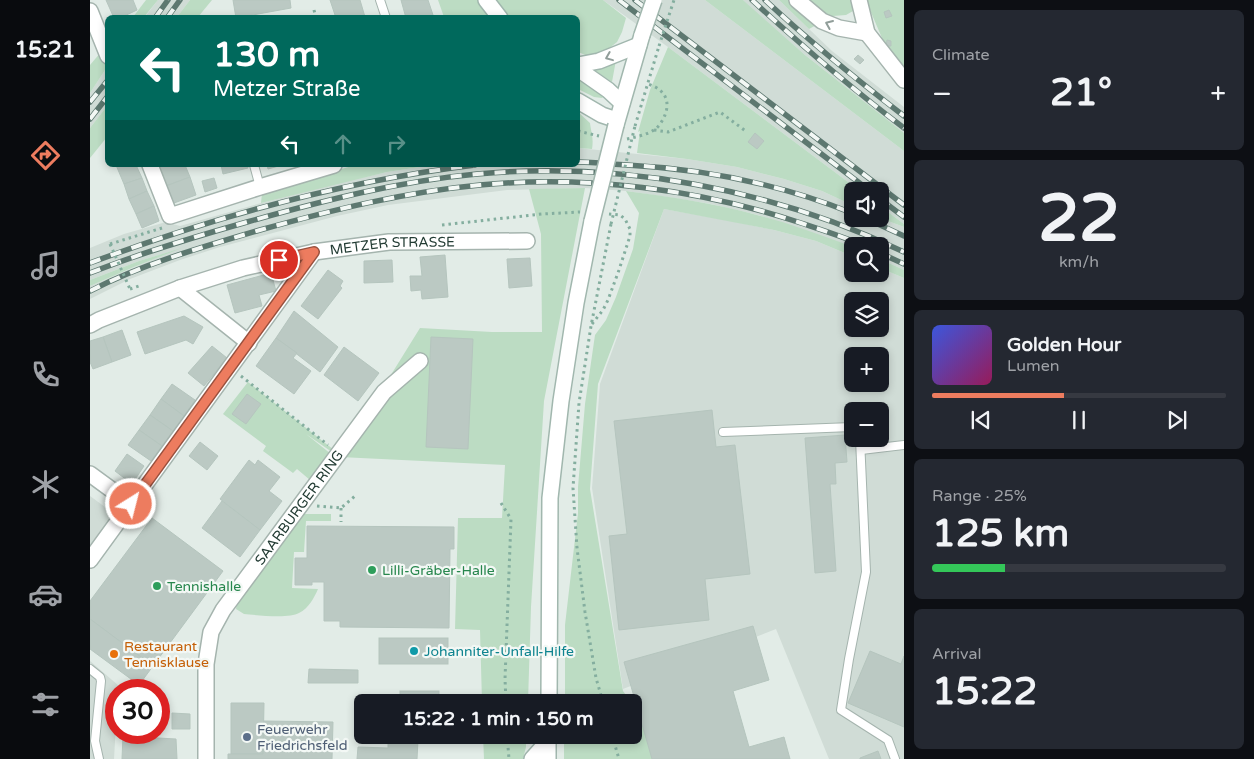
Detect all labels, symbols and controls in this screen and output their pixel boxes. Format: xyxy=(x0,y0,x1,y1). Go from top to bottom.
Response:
one-way arrow xyxy=(825,19,834,30)
text: 130 m xyxy=(213,34,320,76)
icon: left xyxy=(130,35,195,100)
text: 15:21 xyxy=(15,37,75,63)
text: Climate xyxy=(932,45,990,65)
one-way arrow xyxy=(605,51,614,61)
text: 21° xyxy=(1050,70,1112,116)
text: Metzer Straße xyxy=(213,76,360,102)
text: − xyxy=(932,77,952,111)
text: + xyxy=(1210,77,1226,111)
icon: left xyxy=(276,130,304,158)
icon: ahead xyxy=(329,130,357,158)
icon: right xyxy=(382,130,410,158)
icon: directions xyxy=(28,138,63,173)
text: 22 xyxy=(1038,180,1120,259)
map controls xyxy=(844,182,889,447)
button: sound xyxy=(844,182,889,227)
street label: METZER STRASSE xyxy=(329,233,455,258)
button: search xyxy=(844,237,889,282)
pin xyxy=(258,239,300,281)
icon: arrive xyxy=(265,246,293,274)
icon: music xyxy=(28,248,63,283)
text: km/h xyxy=(1059,252,1099,272)
button: layers xyxy=(844,292,889,337)
text: Golden Hour xyxy=(1007,334,1121,356)
button: + xyxy=(844,347,889,392)
text: Lumen xyxy=(1007,356,1059,376)
icon: phone xyxy=(28,357,63,392)
button: − xyxy=(844,402,889,447)
icon: previous xyxy=(967,406,995,434)
icon: pause xyxy=(1065,406,1093,434)
icon: next xyxy=(1163,406,1191,434)
street label: SAARBURGER RING xyxy=(251,447,347,568)
icon: climate xyxy=(28,467,63,502)
position arrow xyxy=(104,477,156,529)
text: Range · 25% xyxy=(932,486,1027,506)
text: 125 km xyxy=(932,511,1069,557)
place label: Lilli-Gräber-Halle xyxy=(382,562,495,579)
marker: Lilli-Gräber-Halle xyxy=(366,564,378,576)
icon: car xyxy=(28,577,63,612)
place label: Tennishalle xyxy=(167,578,241,595)
marker: Tennishalle xyxy=(151,580,163,592)
place label: Restaurant Tennisklause xyxy=(124,638,209,671)
place label: Johanniter-Unfall-Hilfe xyxy=(424,643,574,660)
text: Arrival xyxy=(932,644,981,664)
marker: Johanniter-Unfall-Hilfe xyxy=(408,645,420,657)
marker: Restaurant Tennisklause xyxy=(108,648,120,660)
text: 15:22 xyxy=(932,669,1037,715)
speed limit sign: 30 xyxy=(105,679,170,744)
icon: filters xyxy=(28,687,63,722)
text: 15:22 · 1 min · 150 m xyxy=(402,708,594,730)
place label: Feuerwehr Friedrichsfeld xyxy=(257,721,347,754)
marker: Feuerwehr Friedrichsfeld xyxy=(241,731,253,743)

